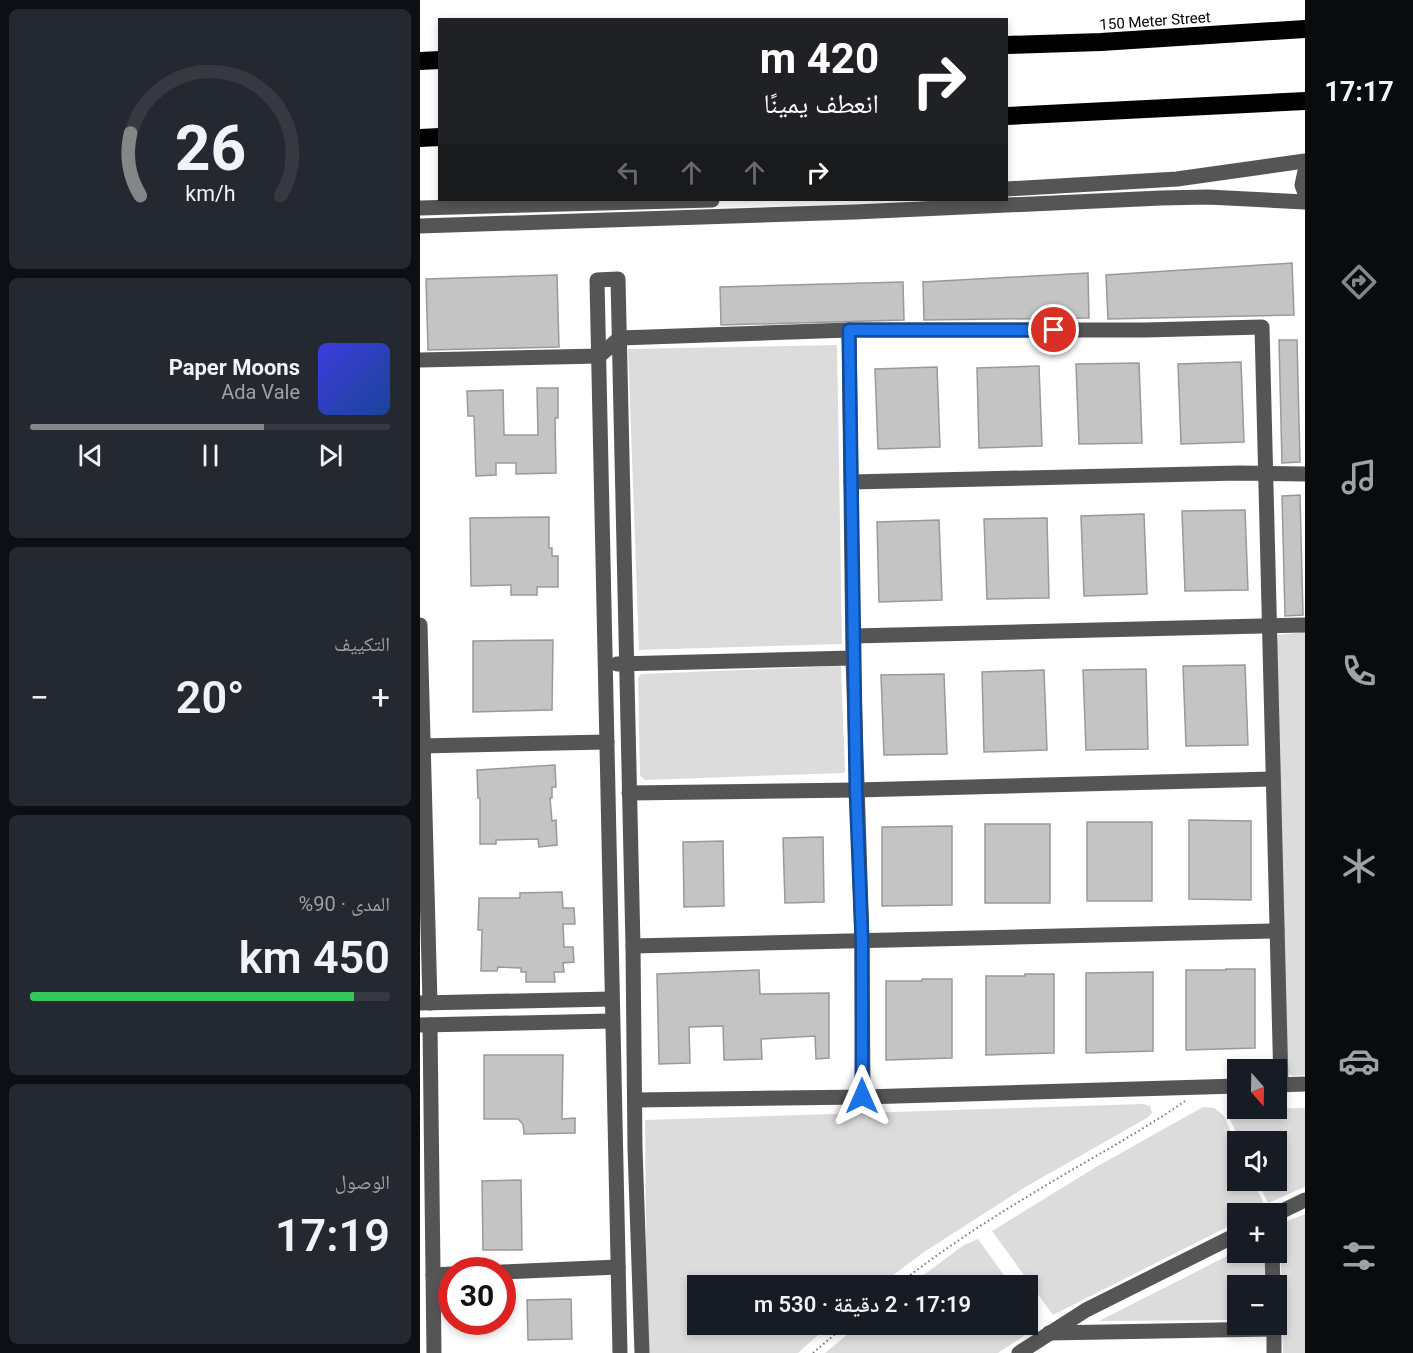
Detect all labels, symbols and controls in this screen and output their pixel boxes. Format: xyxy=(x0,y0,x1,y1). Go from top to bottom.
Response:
street label: 150 Meter Street xyxy=(1099,8,1211,34)
text: 420 m xyxy=(760,34,879,83)
icon: right xyxy=(900,42,978,120)
text: 17:17 xyxy=(1324,76,1394,108)
text: انعطف يمينًا xyxy=(763,88,879,120)
text: 26 xyxy=(174,112,246,185)
icon: left xyxy=(612,156,645,189)
icon: ahead xyxy=(675,156,708,189)
icon: ahead xyxy=(738,156,771,189)
icon: right xyxy=(801,156,834,189)
text: km/h xyxy=(185,181,235,206)
icon: directions xyxy=(1338,261,1380,303)
pin xyxy=(1028,304,1079,355)
icon: arrive xyxy=(1037,313,1070,346)
text: Paper Moons xyxy=(169,355,300,380)
text: Ada Vale xyxy=(221,380,300,404)
icon: previous xyxy=(74,439,107,472)
icon: pause xyxy=(194,439,227,472)
icon: next xyxy=(314,439,347,472)
icon: music xyxy=(1338,456,1380,498)
text: التكييف xyxy=(334,632,390,656)
icon: phone xyxy=(1338,650,1380,692)
text: 20° xyxy=(176,671,244,724)
text: − xyxy=(30,678,49,717)
text: + xyxy=(371,678,390,717)
icon: climate xyxy=(1338,845,1380,887)
text: المدى · 90% xyxy=(299,892,390,916)
text: 450 km xyxy=(239,931,390,984)
icon: car xyxy=(1338,1040,1380,1082)
north arrow xyxy=(1227,1059,1287,1119)
map controls xyxy=(1227,1059,1287,1335)
position arrow xyxy=(830,1064,894,1128)
button: sound xyxy=(1227,1131,1287,1191)
text: الوصول xyxy=(335,1170,390,1194)
button: + xyxy=(1227,1203,1287,1263)
text: 17:19 xyxy=(275,1209,390,1262)
icon: filters xyxy=(1338,1235,1380,1277)
speed limit sign: 30 xyxy=(438,1257,516,1335)
button: − xyxy=(1227,1275,1287,1335)
text: 17:19 · 2 دقيقة · 530 m xyxy=(754,1292,971,1317)

